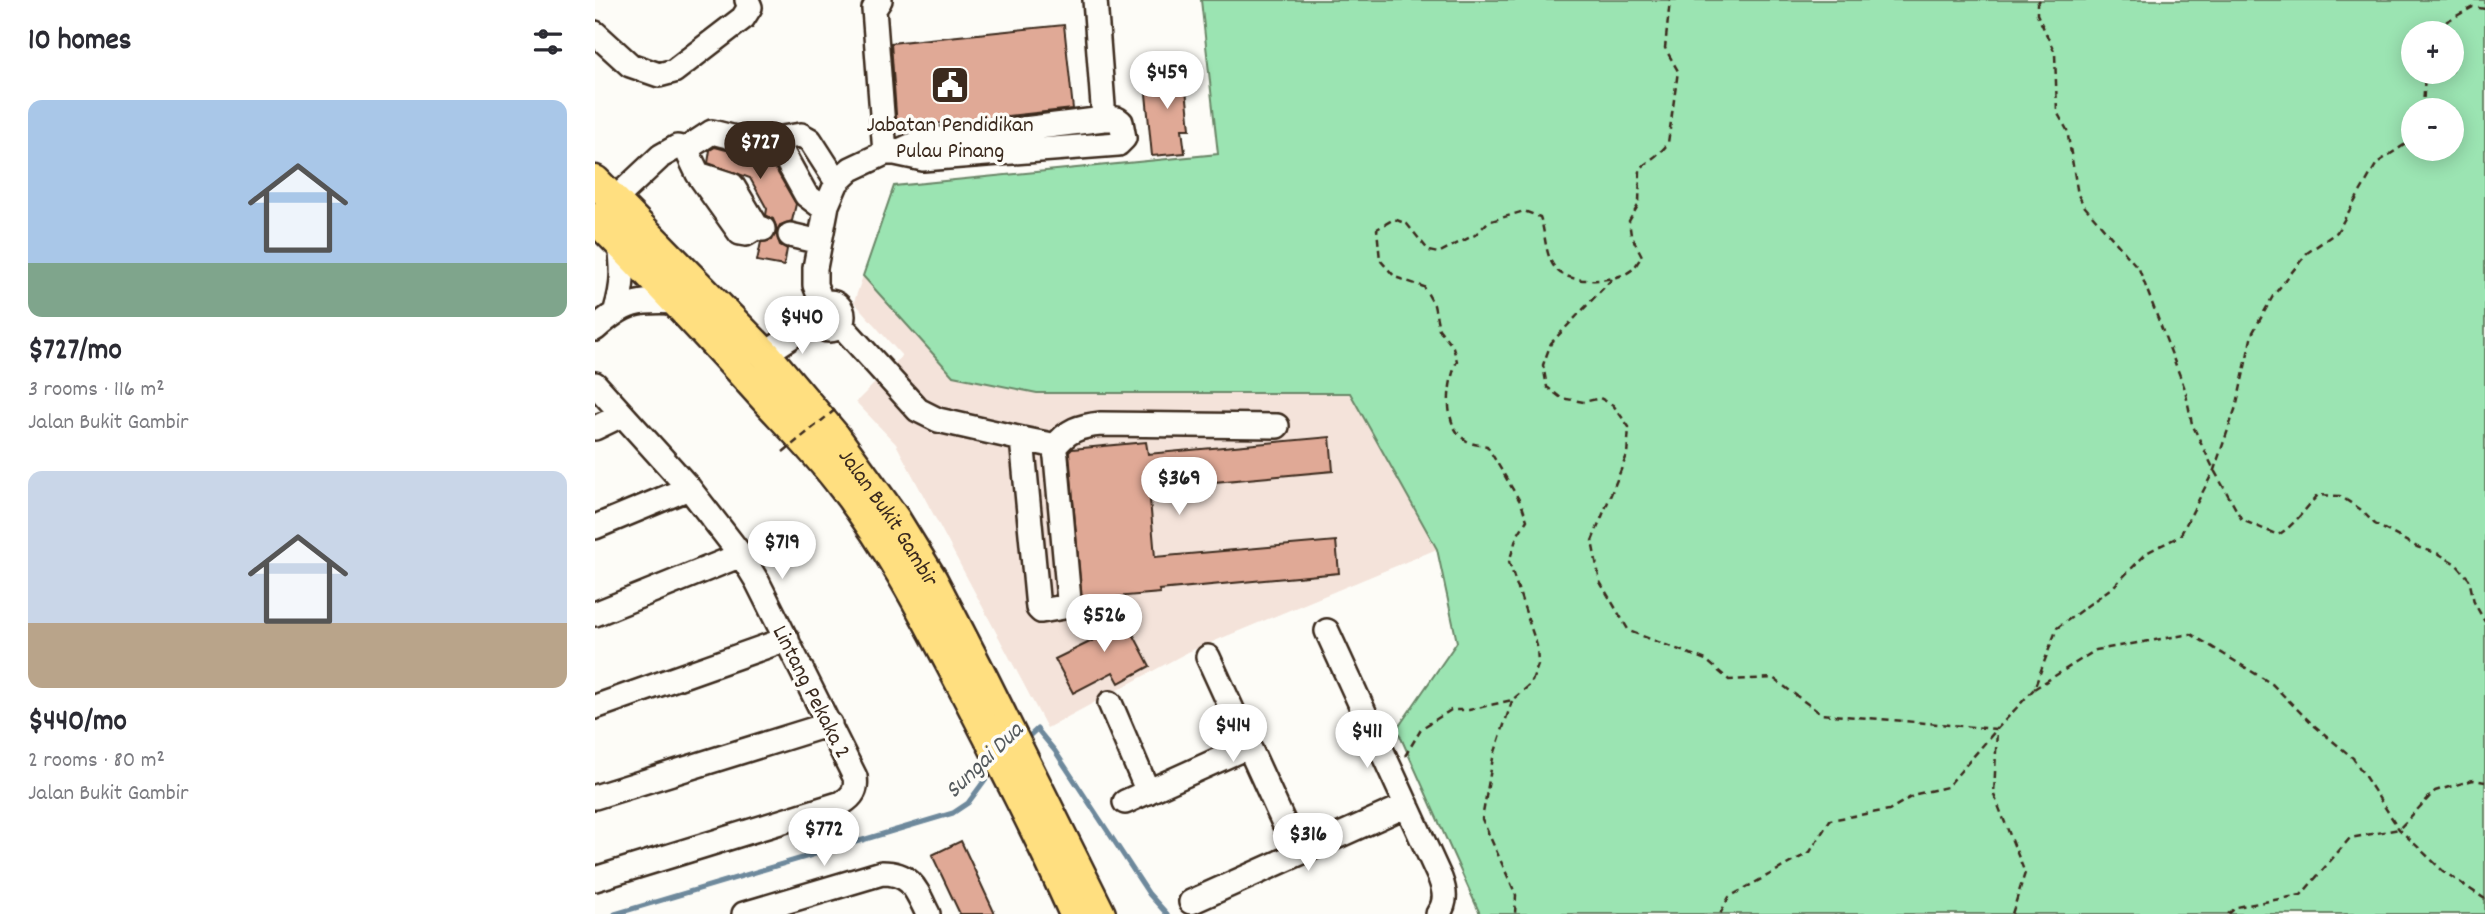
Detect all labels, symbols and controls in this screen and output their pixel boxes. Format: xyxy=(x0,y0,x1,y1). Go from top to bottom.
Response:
text: 10 homes xyxy=(28,21,131,64)
map controls xyxy=(2401,21,2464,161)
button: + xyxy=(2401,21,2464,84)
icon: filters xyxy=(529,23,567,61)
pin: $459 xyxy=(1126,52,1208,111)
text: $459 xyxy=(1146,57,1188,90)
public building icon: Jabatan Pendidikan Pulau Pinang xyxy=(929,64,971,106)
button: − xyxy=(2401,98,2464,161)
place label: Jabatan Pendidikan Pulau Pinang xyxy=(866,110,1034,169)
pin: $727 xyxy=(719,122,801,181)
text: $727 xyxy=(740,127,780,160)
icon: home xyxy=(235,145,361,271)
pin: $440 xyxy=(761,296,843,356)
text: $440 xyxy=(780,302,824,335)
text: $727/mo xyxy=(28,331,122,374)
text: 3 rooms · 116 m² xyxy=(28,374,165,407)
text: Jalan Bukit Gambir xyxy=(28,407,188,440)
street label: Jalan Bukit Gambir xyxy=(828,443,946,593)
pin: $369 xyxy=(1138,458,1220,517)
text: $369 xyxy=(1157,463,1201,496)
icon: home xyxy=(235,516,361,642)
pin: $719 xyxy=(741,522,823,581)
text: $719 xyxy=(764,527,800,560)
pin: $526 xyxy=(1063,594,1145,654)
text: $526 xyxy=(1082,600,1126,633)
street label: Lintang Pekaka 2 xyxy=(762,620,858,765)
text: $440/mo xyxy=(28,702,127,745)
pin: $414 xyxy=(1192,704,1274,764)
text: $414 xyxy=(1215,710,1251,743)
pin: $411 xyxy=(1326,710,1408,770)
water label: Sungai Dua xyxy=(938,714,1033,807)
text: $411 xyxy=(1351,716,1383,749)
text: 2 rooms · 80 m² xyxy=(28,745,165,778)
text: Jalan Bukit Gambir xyxy=(28,778,188,811)
pin: $772 xyxy=(783,808,865,868)
text: $772 xyxy=(804,814,844,847)
pin: $316 xyxy=(1267,814,1349,873)
text: $316 xyxy=(1289,819,1327,852)

